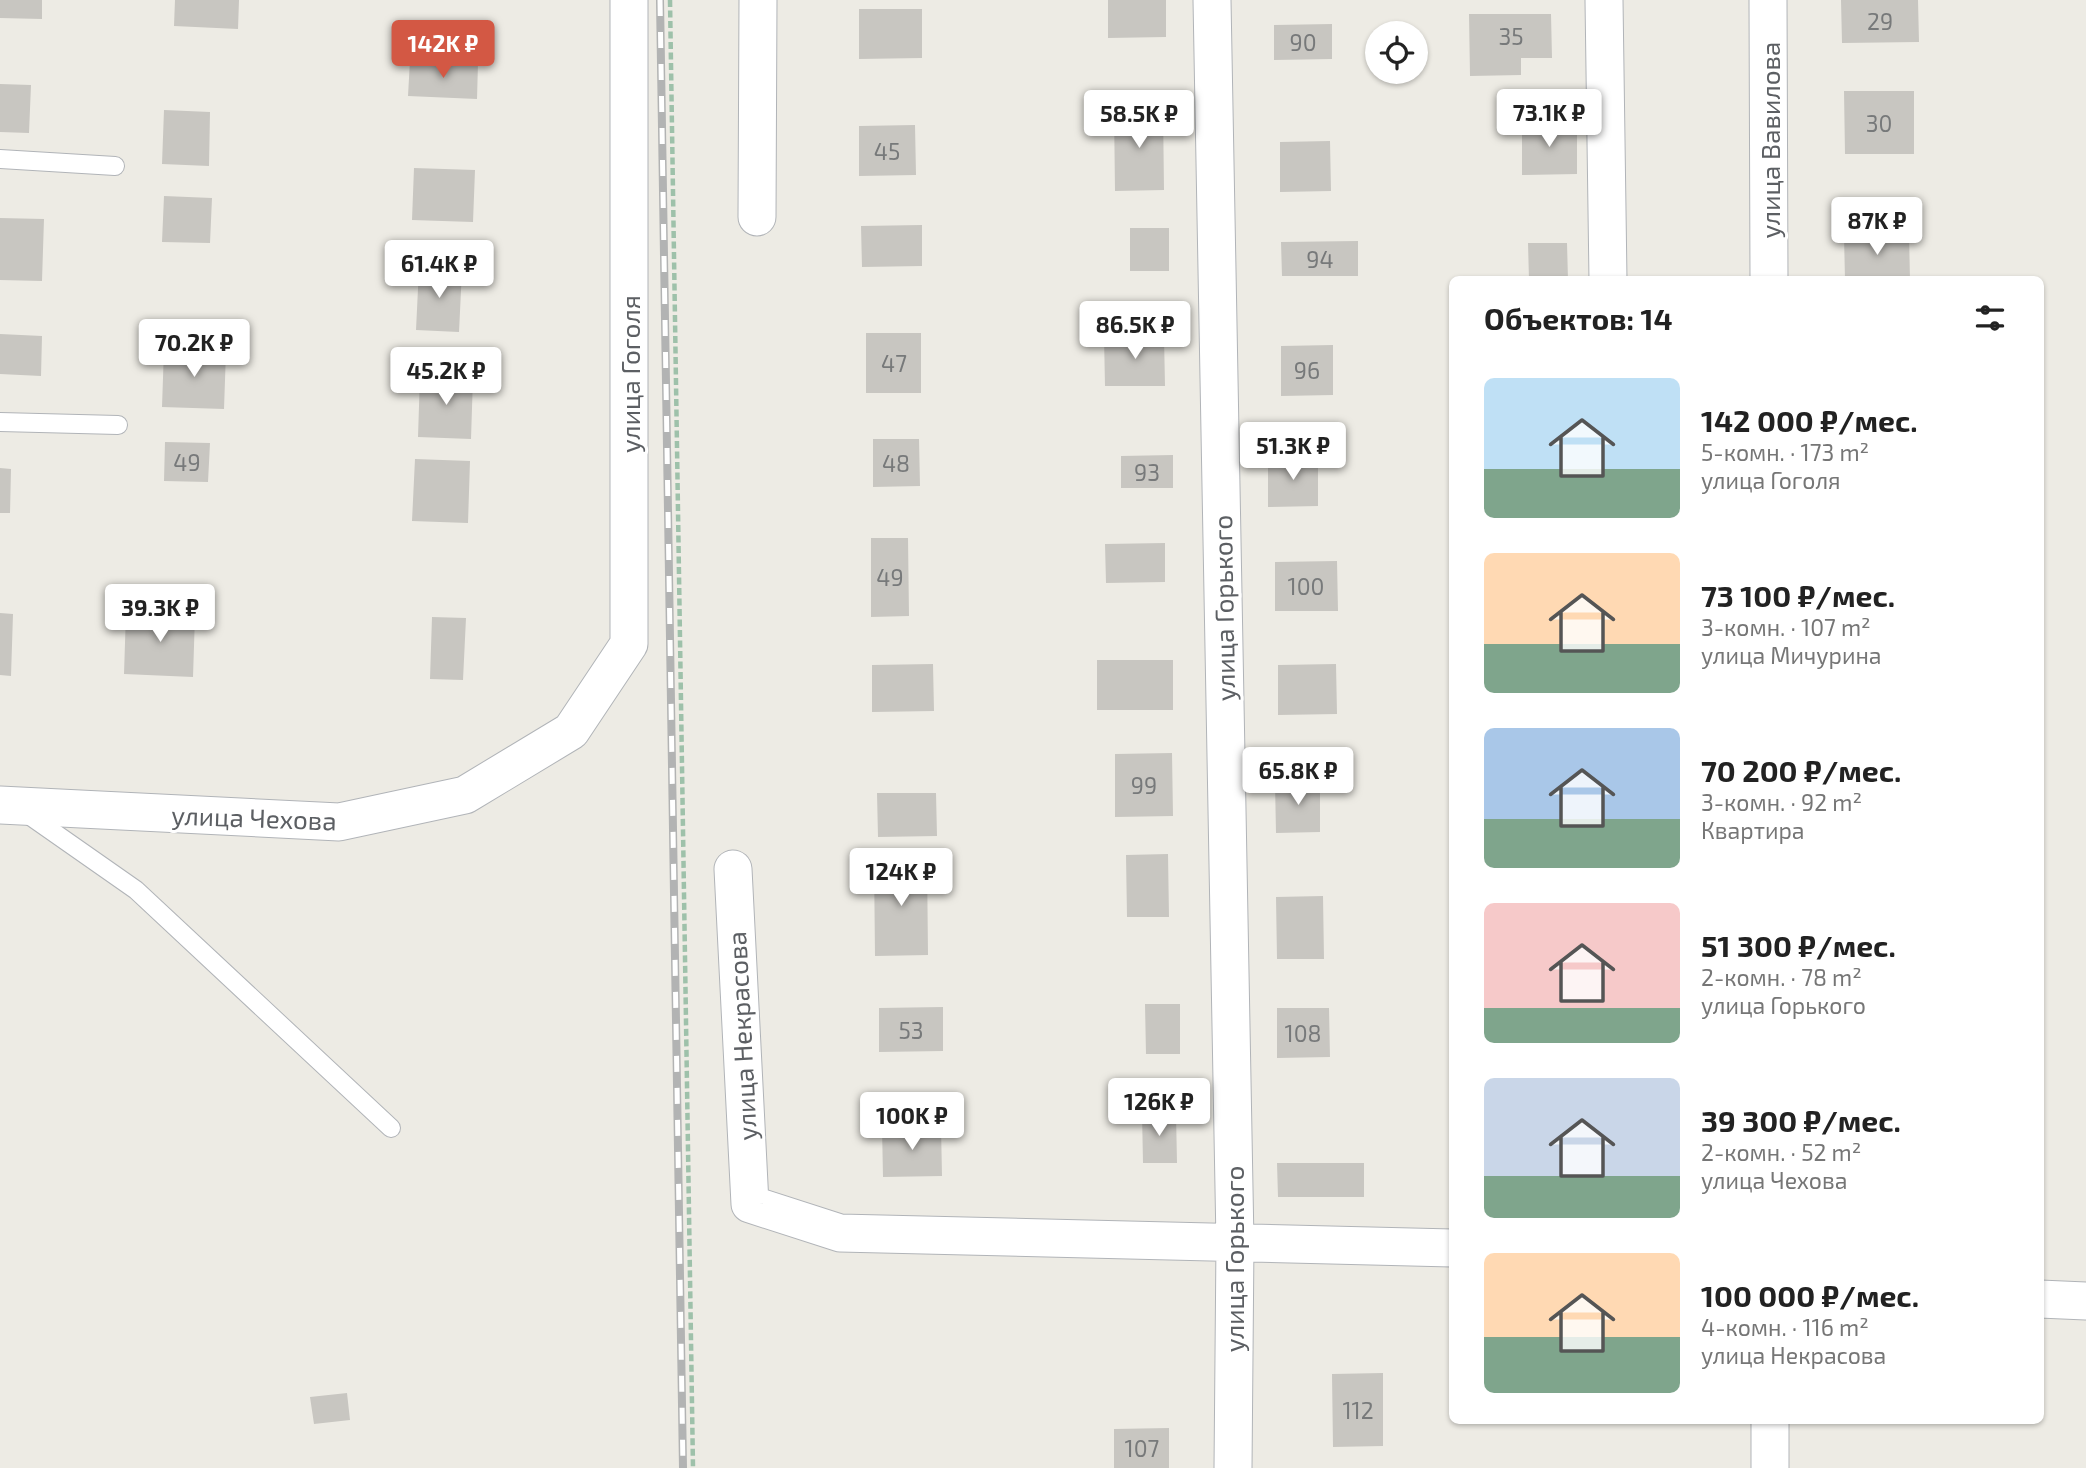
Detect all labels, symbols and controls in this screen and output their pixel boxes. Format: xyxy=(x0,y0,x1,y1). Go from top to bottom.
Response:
house number: 29 xyxy=(1867,7,1893,35)
pin: 142K ₽ xyxy=(386,20,500,80)
map controls xyxy=(1365,21,1428,84)
button: locate xyxy=(1365,21,1428,84)
house number: 35 xyxy=(1498,22,1524,50)
house number: 90 xyxy=(1289,28,1317,56)
text: 142K ₽ xyxy=(408,29,478,57)
street label: улица Вавилова xyxy=(1754,42,1786,238)
pin: 58.5K ₽ xyxy=(1074,90,1204,150)
pin: 73.1K ₽ xyxy=(1484,90,1614,149)
text: 73.1K ₽ xyxy=(1513,98,1585,126)
text: 58.5K ₽ xyxy=(1100,99,1178,127)
house number: 30 xyxy=(1866,109,1892,137)
house number: 45 xyxy=(874,137,900,165)
pin: 87K ₽ xyxy=(1828,198,1926,257)
text: 87K ₽ xyxy=(1847,206,1907,234)
pin: 61.4K ₽ xyxy=(374,240,504,300)
house number: 94 xyxy=(1306,245,1334,273)
text: 61.4K ₽ xyxy=(401,249,477,277)
street label: улица Гоголя xyxy=(614,295,646,453)
icon: filters xyxy=(1971,299,2009,337)
text: Объектов: 14 xyxy=(1484,300,1673,336)
pin: 86.5K ₽ xyxy=(1070,302,1200,361)
text: 86.5K ₽ xyxy=(1095,310,1175,338)
pin: 70.2K ₽ xyxy=(129,320,259,379)
text: 70.2K ₽ xyxy=(155,328,233,356)
pin: 45.2K ₽ xyxy=(381,348,511,407)
house number: 47 xyxy=(881,349,907,377)
text: 45.2K ₽ xyxy=(406,356,486,384)
house number: 96 xyxy=(1294,356,1320,384)
text: 142 000 ₽/мес. xyxy=(1701,402,1918,438)
icon: home xyxy=(1540,406,1624,490)
pin: 51.3K ₽ xyxy=(1228,422,1358,482)
text: 51.3K ₽ xyxy=(1256,431,1330,459)
text: 5-комн. · 173 m² xyxy=(1701,438,1869,466)
house number: 49 xyxy=(173,448,201,476)
house number: 48 xyxy=(882,449,910,477)
house number: 93 xyxy=(1134,458,1160,486)
text: улица Гоголя xyxy=(1701,466,1841,494)
street label: улица Горького xyxy=(1206,514,1241,702)
house number: 49 xyxy=(876,563,904,591)
house number: 100 xyxy=(1288,572,1324,600)
text: 73 100 ₽/мес. xyxy=(1701,577,1895,613)
icon: home xyxy=(1540,581,1624,665)
pin: 39.3K ₽ xyxy=(95,584,225,644)
text: 39.3K ₽ xyxy=(121,593,199,621)
text: 3-комн. · 107 m² xyxy=(1701,613,1871,641)
text: улица Мичурина xyxy=(1701,641,1882,669)
pin: 65.8K ₽ xyxy=(1233,748,1363,807)
text: 70 200 ₽/мес. xyxy=(1701,752,1901,788)
text: 65.8K ₽ xyxy=(1258,756,1338,784)
icon: home xyxy=(1540,756,1624,840)
house number: 99 xyxy=(1131,771,1157,799)
text: 3-комн. · 92 m² xyxy=(1701,788,1862,816)
street label: улица Чехова xyxy=(171,799,337,836)
text: Квартира xyxy=(1701,816,1805,844)
pin: 124K ₽ xyxy=(844,848,958,908)
text: 124K ₽ xyxy=(866,857,936,885)
text: 51 300 ₽/мес. xyxy=(1701,927,1896,963)
street label: улица Некрасова xyxy=(720,931,763,1141)
icon: home xyxy=(1540,931,1624,1015)
text: 2-комн. · 78 m² xyxy=(1701,963,1862,991)
text: улица Горького xyxy=(1701,991,1866,1019)
house number: 53 xyxy=(898,1016,924,1044)
house number: 108 xyxy=(1285,1019,1321,1047)
pin: 126K ₽ xyxy=(1102,1078,1216,1138)
text: 126K ₽ xyxy=(1124,1087,1194,1115)
pin: 100K ₽ xyxy=(855,1092,969,1152)
text: 100K ₽ xyxy=(876,1101,948,1129)
text: 39 300 ₽/мес. xyxy=(1701,1102,1901,1138)
icon: home xyxy=(1540,1106,1624,1190)
text: 2-комн. · 52 m² xyxy=(1701,1138,1861,1166)
street label: улица Горького xyxy=(1218,1166,1250,1352)
text: улица Чехова xyxy=(1701,1166,1847,1194)
text: 100 000 ₽/мес. xyxy=(1701,1277,1919,1313)
icon: home xyxy=(1540,1281,1624,1365)
text: 4-комн. · 116 m² xyxy=(1701,1313,1869,1341)
text: улица Некрасова xyxy=(1701,1341,1886,1369)
house number: 112 xyxy=(1342,1396,1374,1424)
house number: 107 xyxy=(1125,1434,1160,1462)

